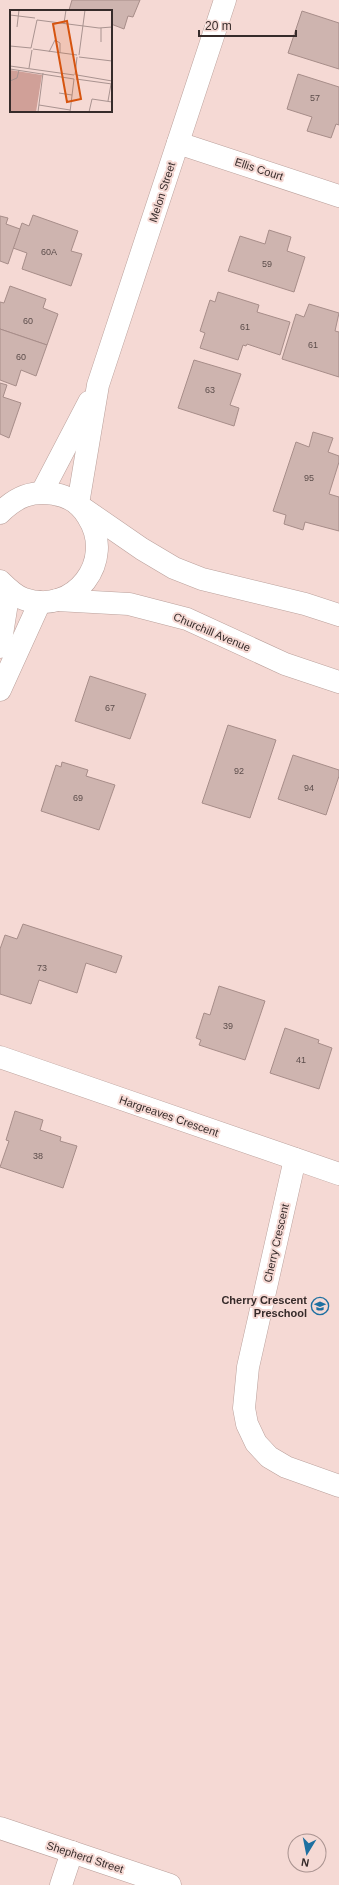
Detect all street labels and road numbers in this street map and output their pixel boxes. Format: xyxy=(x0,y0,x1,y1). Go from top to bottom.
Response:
street label: Ellis Court xyxy=(233,156,285,182)
street label: Melon Street xyxy=(147,160,177,224)
street label: Churchill Avenue xyxy=(172,610,252,654)
street label: Hargreaves Crescent xyxy=(118,1093,220,1139)
street label: Cherry Crescent xyxy=(261,1203,291,1283)
street label: Shepherd Street xyxy=(45,1839,125,1875)

